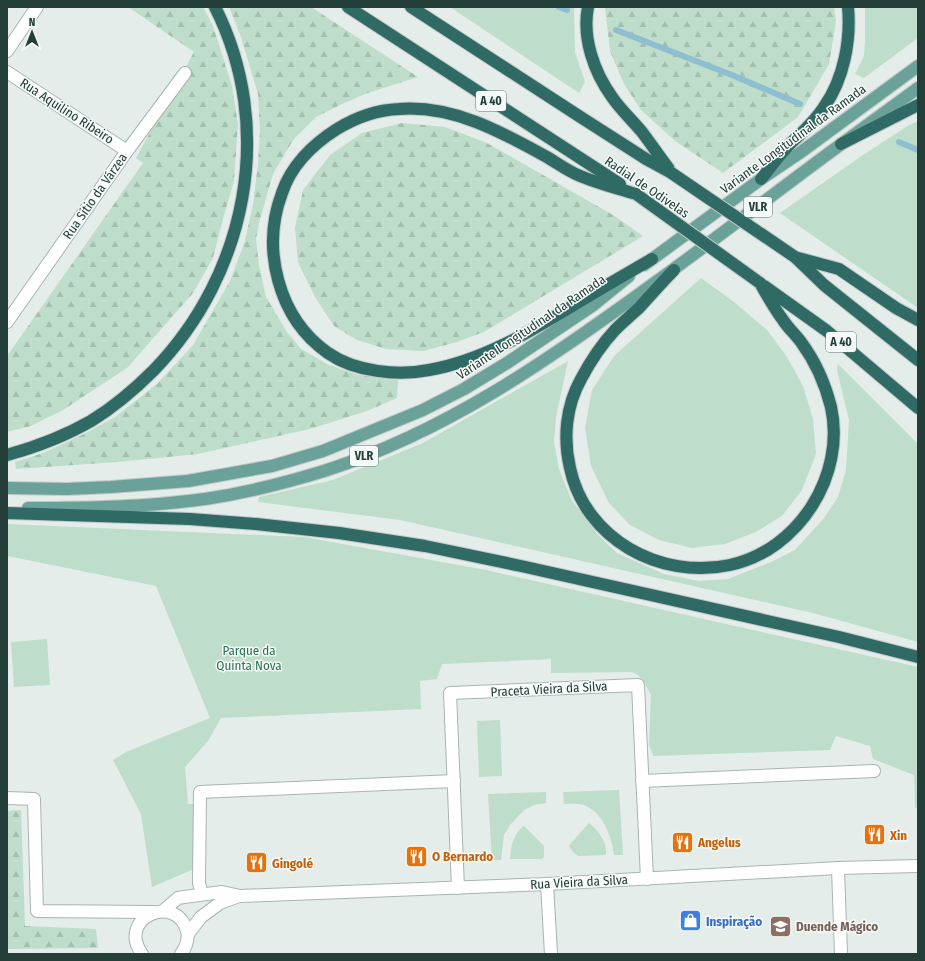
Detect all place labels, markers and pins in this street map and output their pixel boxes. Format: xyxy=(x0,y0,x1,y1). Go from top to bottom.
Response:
restaurant icon: Xin xyxy=(861,822,887,848)
place label: Xin xyxy=(889,828,907,843)
restaurant icon: Angelus xyxy=(670,829,696,855)
place label: Angelus xyxy=(697,835,741,850)
restaurant icon: O Bernardo xyxy=(404,843,430,869)
place label: O Bernardo xyxy=(432,849,493,864)
restaurant icon: Gingolé xyxy=(243,850,269,876)
place label: Gingolé xyxy=(272,856,313,871)
shop icon: Inspiração xyxy=(677,908,703,934)
school or university icon: Duende Mágico xyxy=(768,913,794,939)
place label: Inspiração xyxy=(706,914,762,930)
place label: Duende Mágico xyxy=(796,919,878,934)

